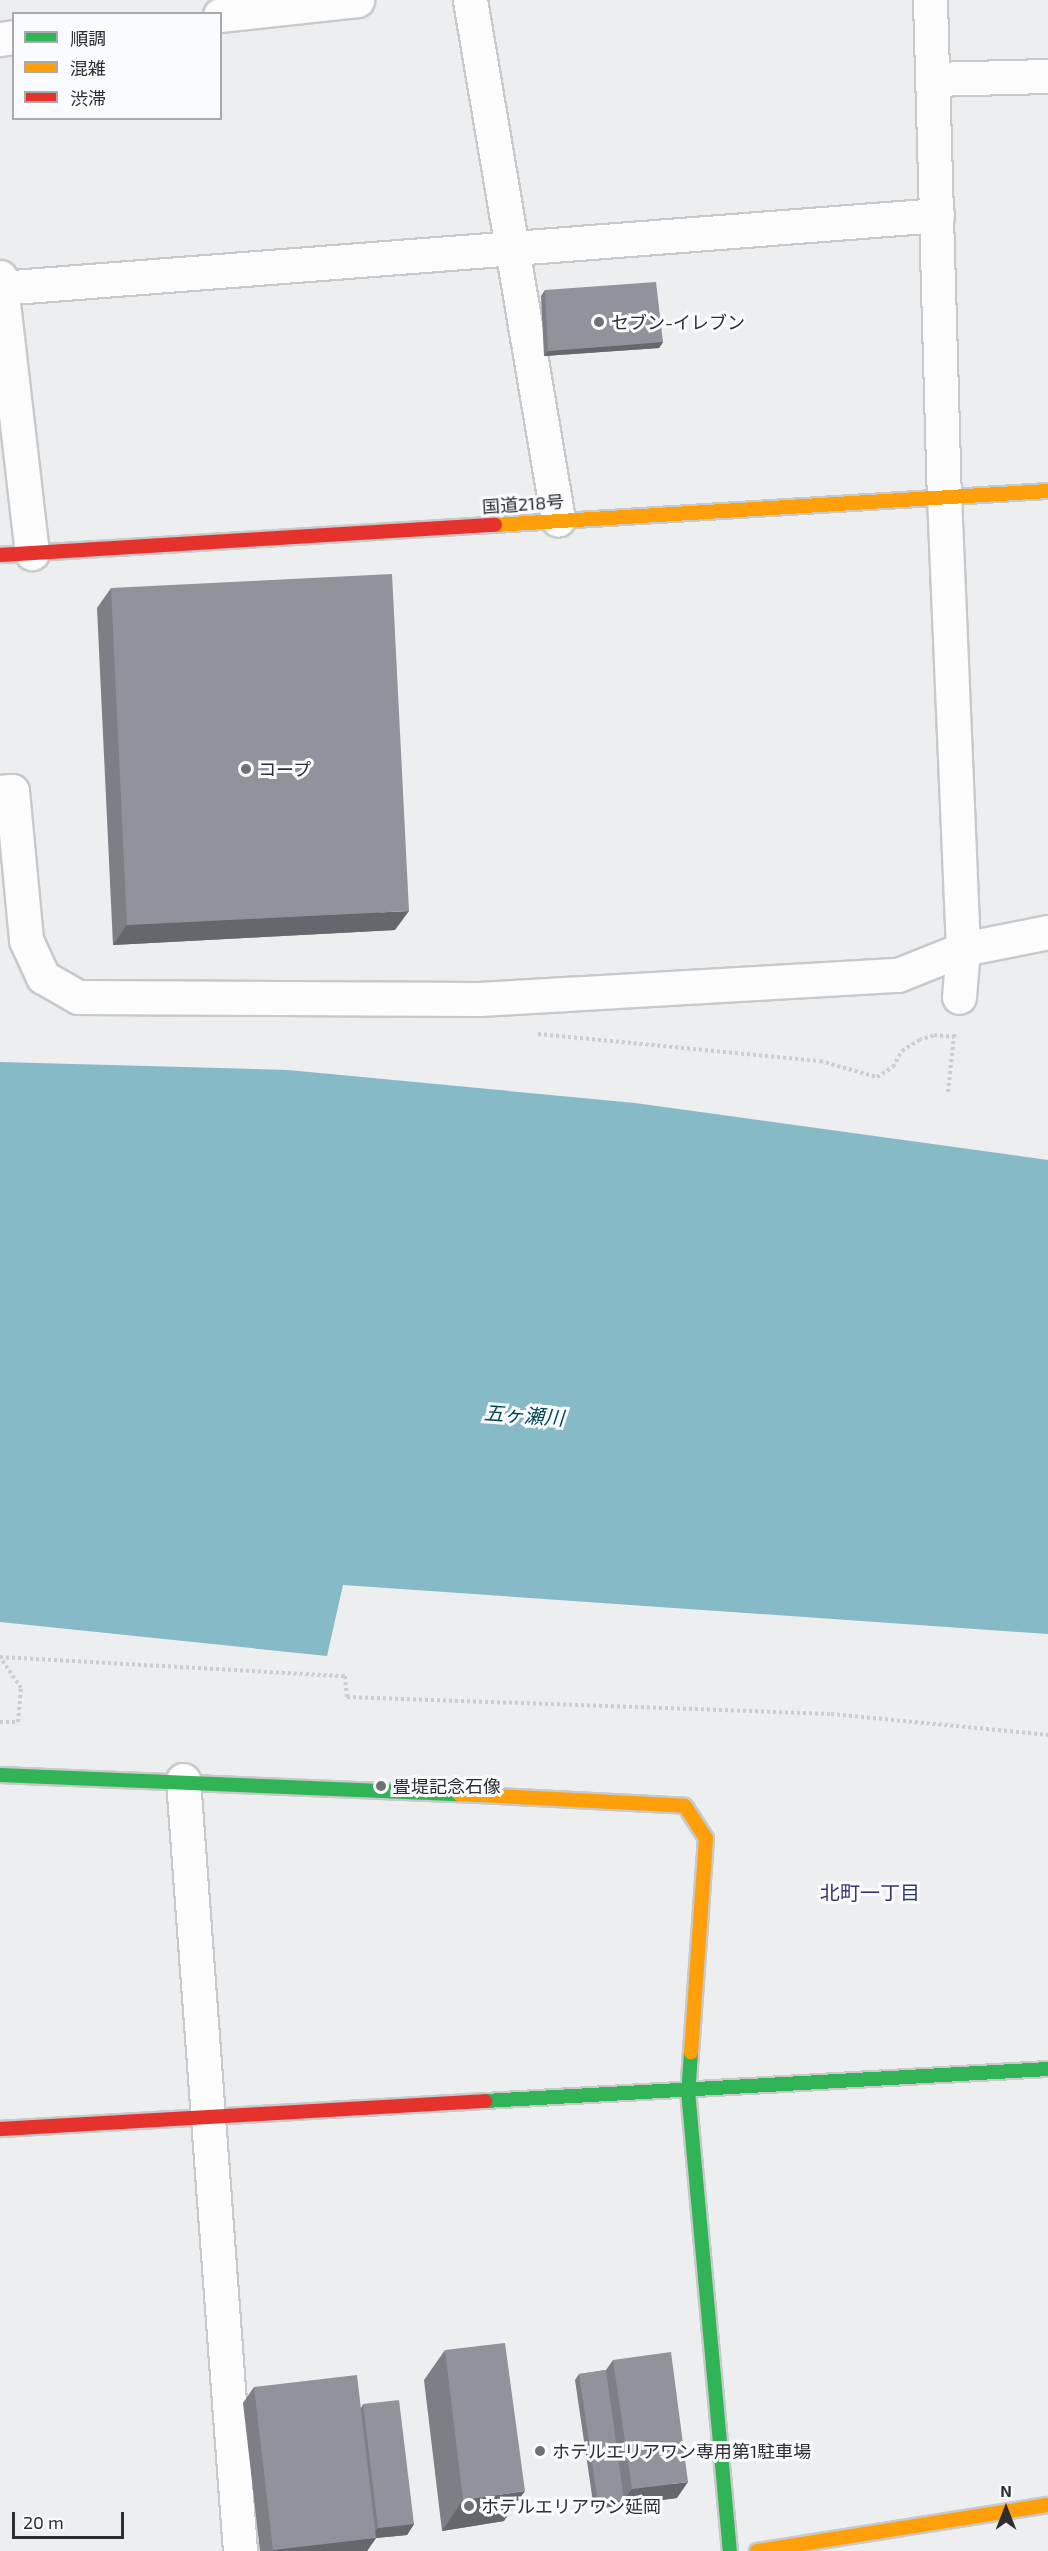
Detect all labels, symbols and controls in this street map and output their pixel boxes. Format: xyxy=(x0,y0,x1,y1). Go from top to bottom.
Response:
legend xyxy=(12,12,222,120)
text: 順調 xyxy=(70,27,106,49)
text: 混雑 xyxy=(70,57,106,79)
text: 渋滞 xyxy=(70,87,106,109)
place label: セブン-イレブン xyxy=(611,311,745,333)
marker: セブン-イレブン xyxy=(592,315,606,329)
street label: 国道218号 xyxy=(481,490,565,518)
place label: コープ xyxy=(258,758,312,780)
marker: コープ xyxy=(239,762,253,776)
water label: 五ヶ瀬川 xyxy=(483,1400,565,1430)
place label: 畳堤記念石像 xyxy=(393,1775,501,1797)
marker: 畳堤記念石像 xyxy=(374,1779,388,1793)
district label: 北町一丁目 xyxy=(820,1880,920,1904)
place label: ホテルエリアワン専用第1駐車場 xyxy=(552,2440,811,2462)
marker: ホテルエリアワン専用第1駐車場 xyxy=(533,2444,547,2458)
north arrow xyxy=(976,2479,1036,2539)
text: N xyxy=(1000,2481,1012,2500)
place label: ホテルエリアワン延岡 xyxy=(481,2495,661,2517)
marker: ホテルエリアワン延岡 xyxy=(462,2499,476,2513)
scale bar xyxy=(15,2500,128,2538)
text: 20 m xyxy=(23,2511,64,2533)

